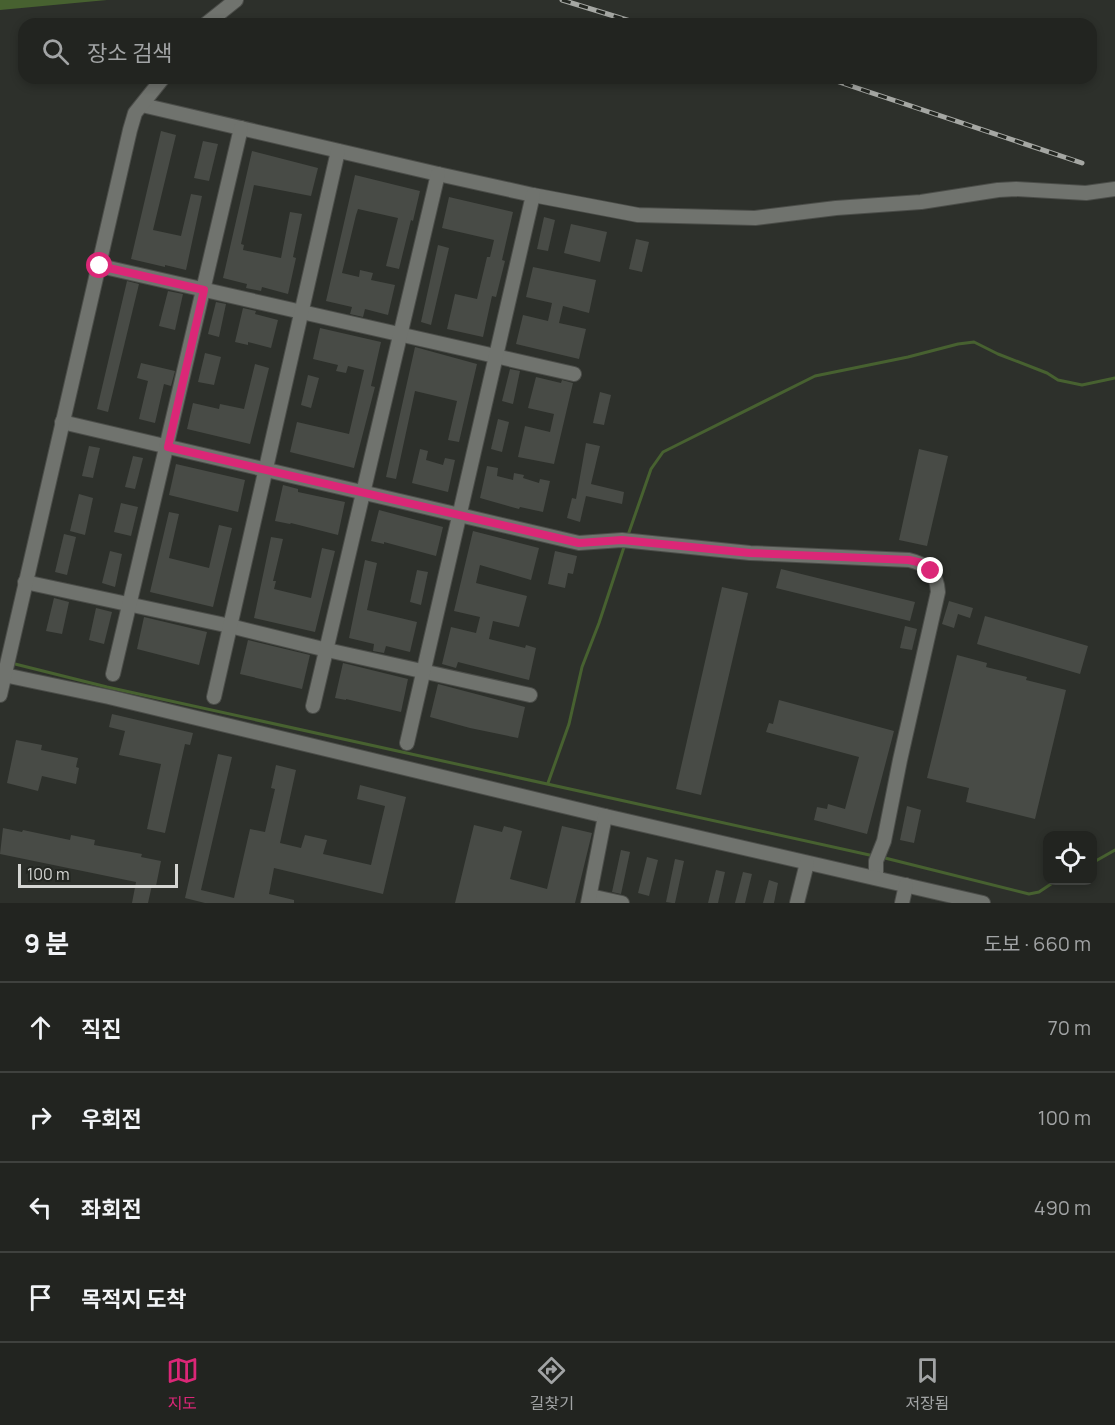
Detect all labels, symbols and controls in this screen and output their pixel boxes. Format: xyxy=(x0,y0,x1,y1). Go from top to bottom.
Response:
search box xyxy=(18,18,1097,84)
icon: search xyxy=(39,35,72,68)
text: 장소 검색 xyxy=(87,38,172,68)
route start xyxy=(86,252,112,278)
route end xyxy=(917,557,943,583)
map controls xyxy=(1043,831,1097,885)
button: locate xyxy=(1043,831,1097,885)
scale bar xyxy=(18,861,178,888)
text: 100 m xyxy=(27,863,70,885)
text: 9 분 xyxy=(24,925,69,961)
text: 도보 · 660 m xyxy=(984,930,1091,957)
icon: ahead xyxy=(24,1011,57,1044)
text: 직진 xyxy=(81,1014,121,1044)
text: 70 m xyxy=(1048,1014,1091,1041)
icon: right xyxy=(24,1101,57,1134)
text: 우회전 xyxy=(81,1104,142,1134)
text: 100 m xyxy=(1038,1104,1091,1131)
icon: left xyxy=(24,1191,57,1224)
text: 좌회전 xyxy=(81,1194,142,1224)
text: 490 m xyxy=(1034,1194,1091,1221)
icon: arrive xyxy=(24,1281,57,1314)
text: 목적지 도착 xyxy=(81,1284,187,1314)
tab: 지도 xyxy=(166,1354,199,1414)
tab: 길찾기 xyxy=(530,1354,574,1414)
tab: 저장됨 xyxy=(905,1354,949,1414)

